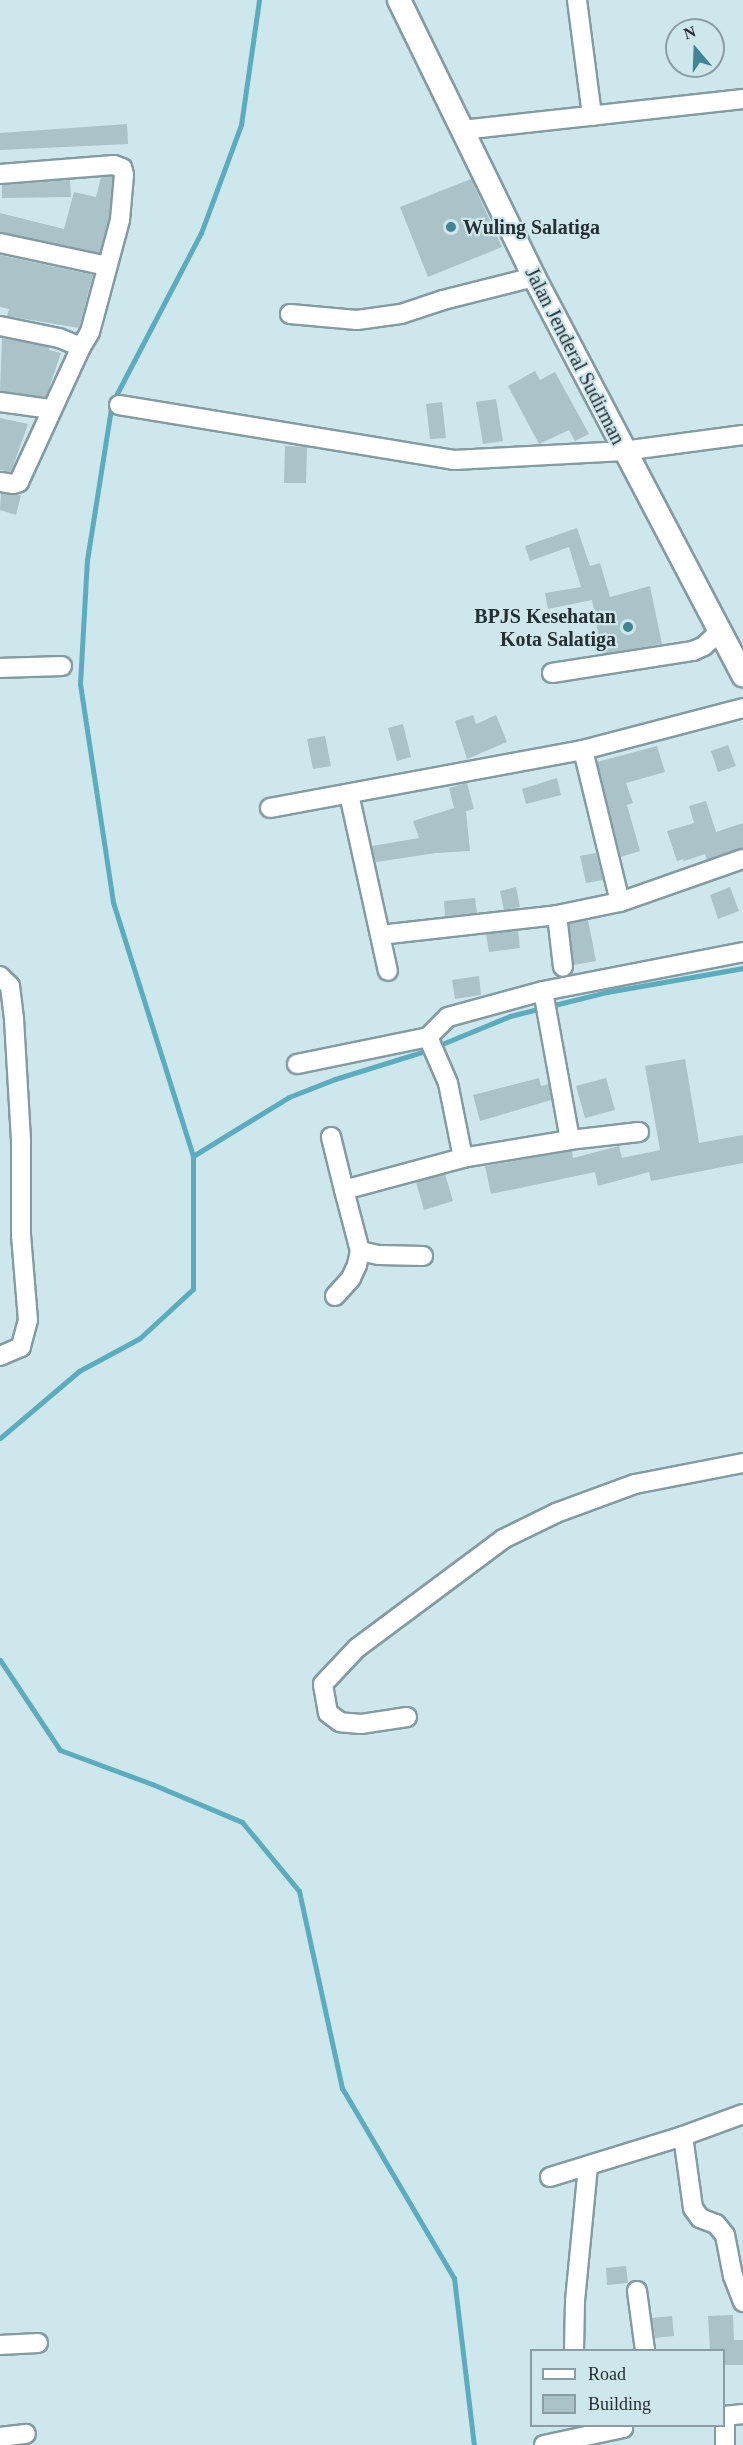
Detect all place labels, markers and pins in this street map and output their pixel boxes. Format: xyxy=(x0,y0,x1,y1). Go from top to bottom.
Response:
place label: Wuling Salatiga xyxy=(463,215,600,239)
marker: Wuling Salatiga xyxy=(444,220,458,234)
place label: BPJS Kesehatan Kota Salatiga xyxy=(474,604,616,651)
marker: BPJS Kesehatan Kota Salatiga xyxy=(621,620,635,634)

